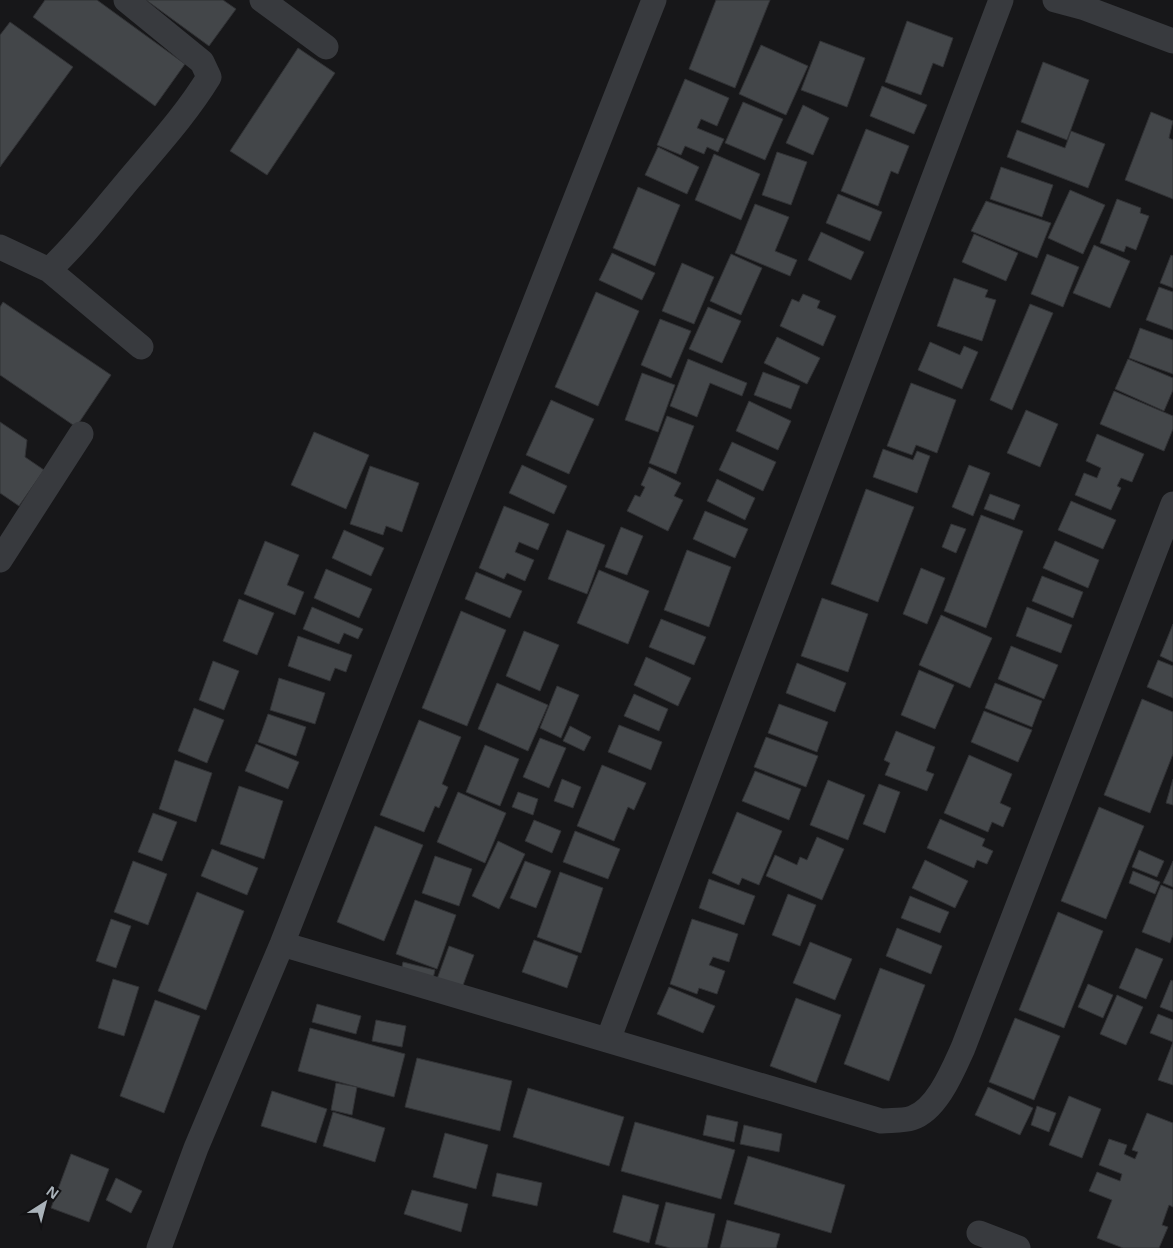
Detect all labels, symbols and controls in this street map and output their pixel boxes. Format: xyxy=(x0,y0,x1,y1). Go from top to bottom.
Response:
north arrow xyxy=(20,1178,70,1228)
text: N xyxy=(43,1181,63,1203)

